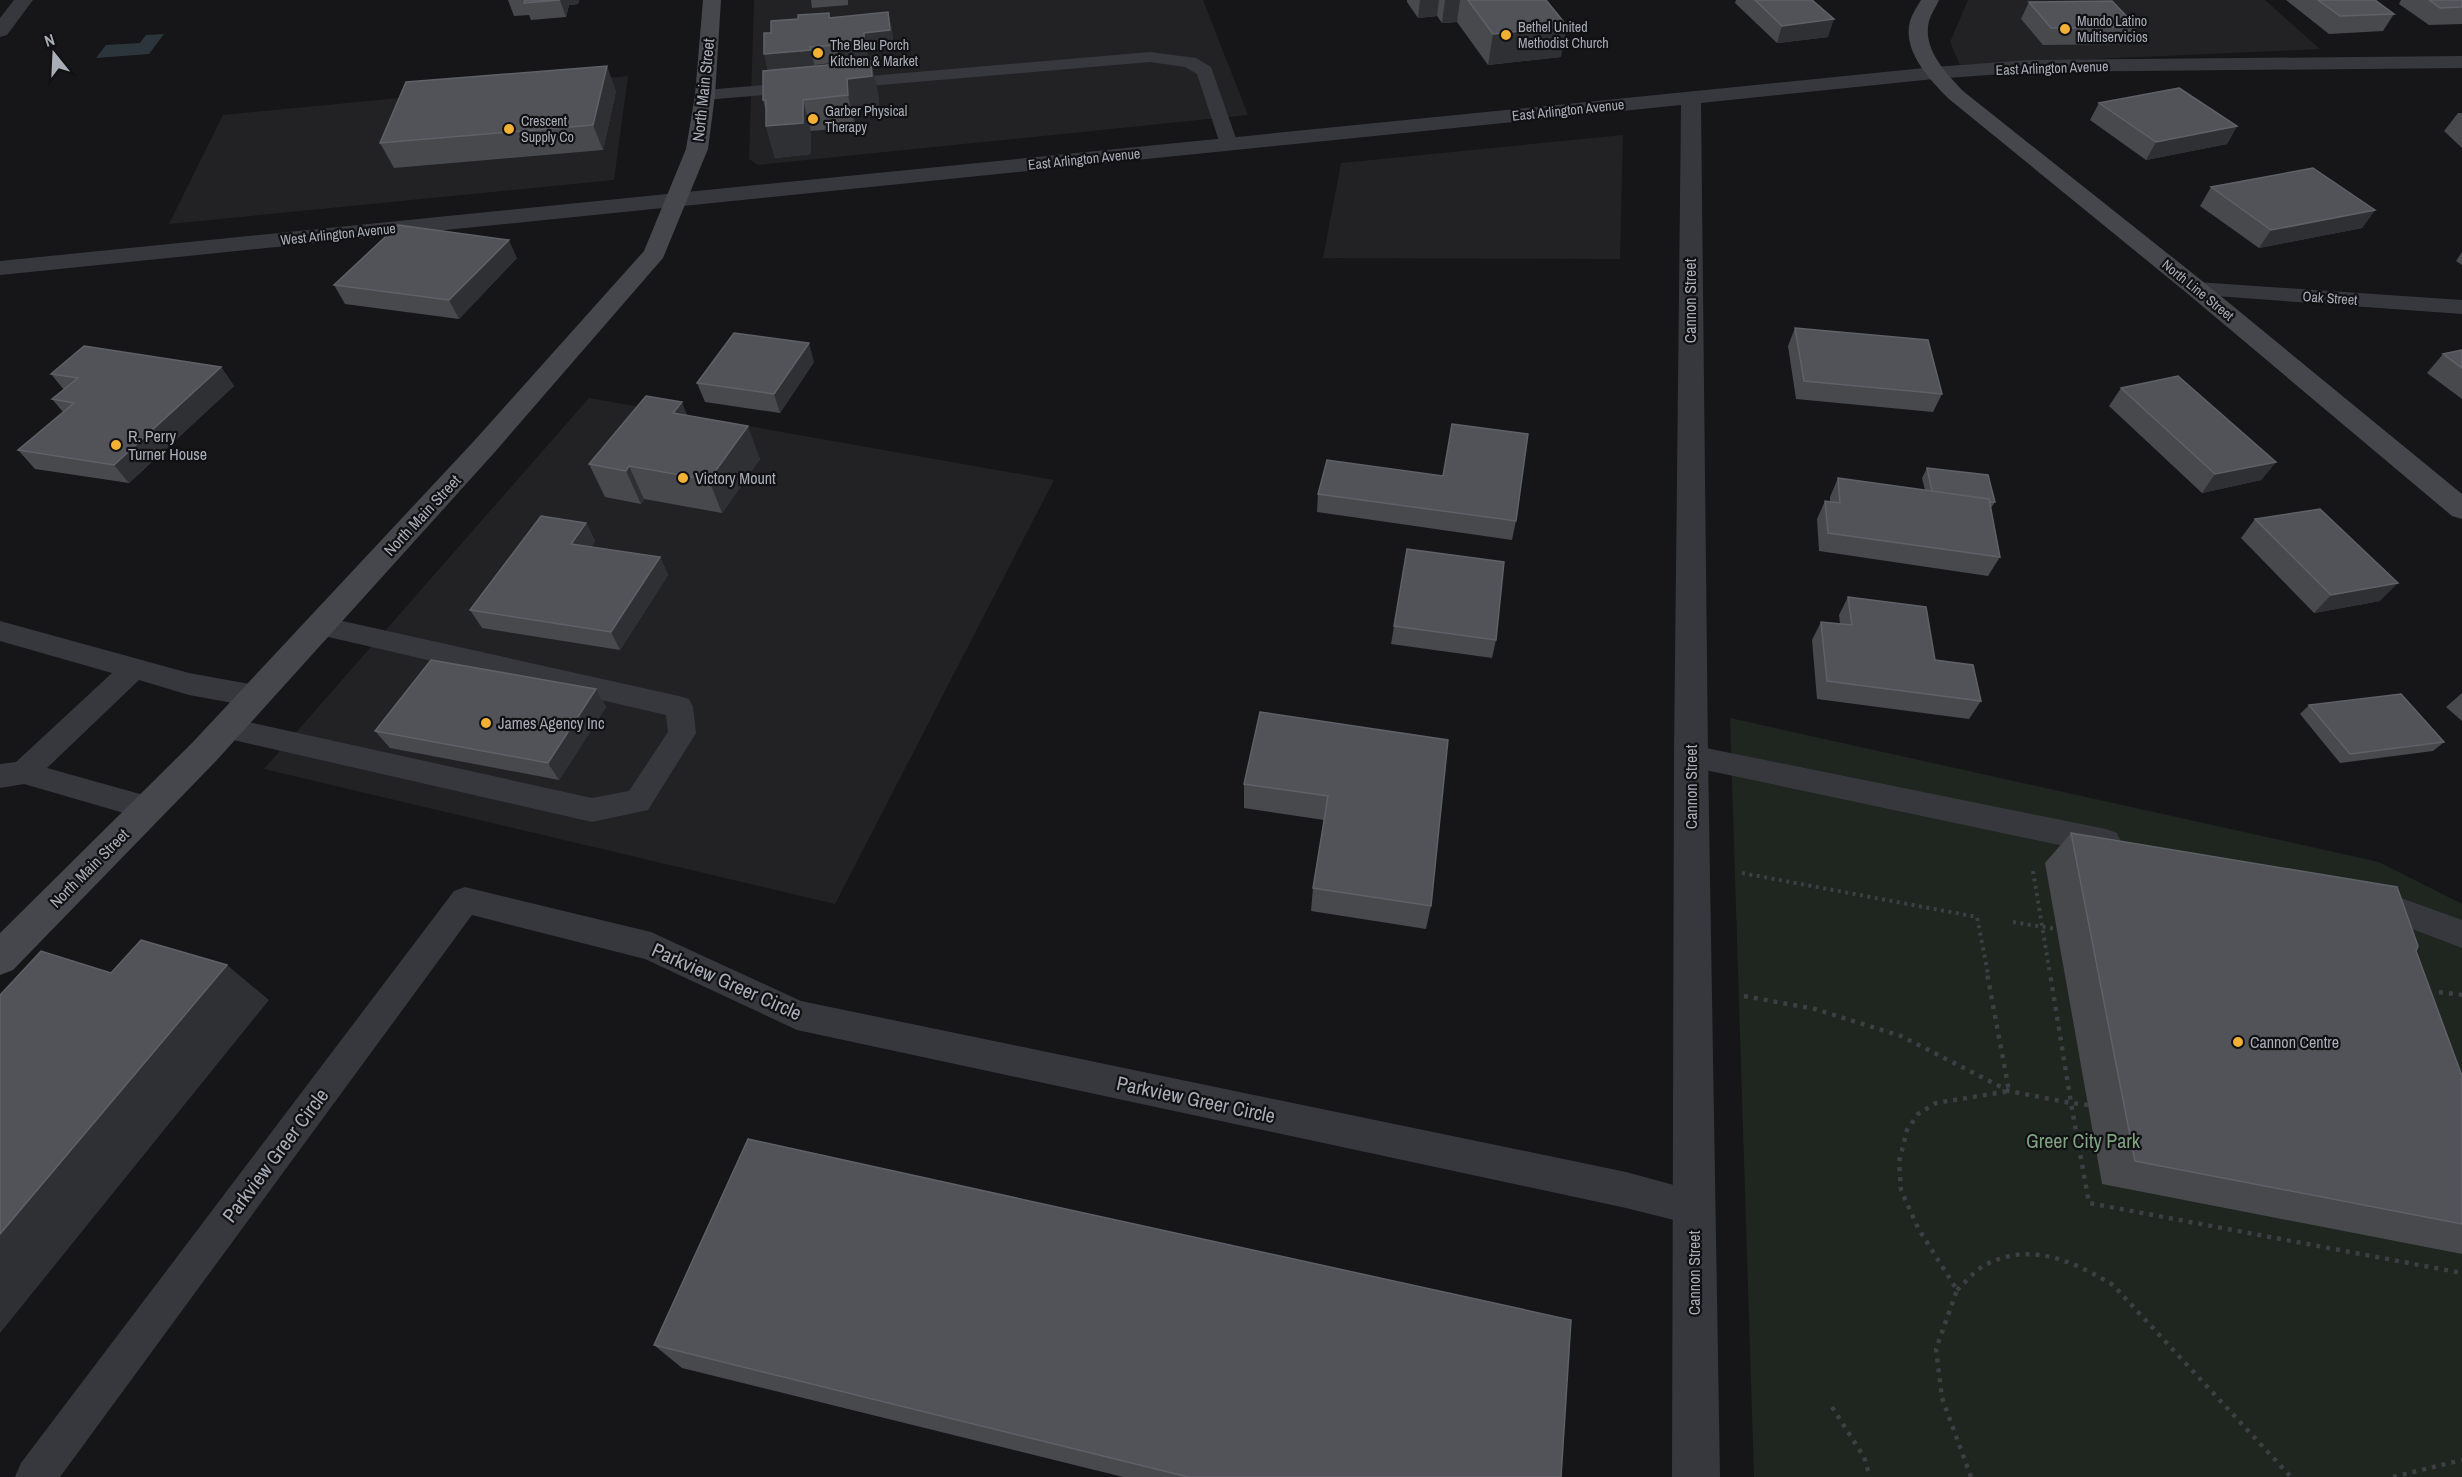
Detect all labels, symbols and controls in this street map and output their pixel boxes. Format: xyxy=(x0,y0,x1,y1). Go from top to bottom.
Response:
place label: Mundo Latino Multiservicios xyxy=(2077,12,2148,46)
place label: Bethel United Methodist Church xyxy=(1518,18,1609,52)
marker: Mundo Latino Multiservicios xyxy=(2058,22,2072,36)
north arrow xyxy=(24,24,84,84)
text: N xyxy=(41,28,57,52)
marker: Bethel United Methodist Church xyxy=(1499,28,1513,42)
place label: The Bleu Porch Kitchen & Market xyxy=(830,36,918,70)
street label: North Main Street xyxy=(687,37,719,143)
marker: The Bleu Porch Kitchen & Market xyxy=(811,46,825,60)
street label: East Arlington Avenue xyxy=(1995,57,2109,79)
street label: East Arlington Avenue xyxy=(1511,95,1625,125)
place label: Garber Physical Therapy xyxy=(825,102,907,136)
place label: Crescent Supply Co xyxy=(521,112,574,146)
marker: Garber Physical Therapy xyxy=(806,112,820,126)
marker: Crescent Supply Co xyxy=(502,122,516,136)
street label: East Arlington Avenue xyxy=(1027,144,1141,174)
street label: West Arlington Avenue xyxy=(279,219,397,249)
street label: North Line Street xyxy=(2158,255,2238,325)
street label: Cannon Street xyxy=(1679,258,1701,343)
street label: Oak Street xyxy=(2302,287,2358,309)
place label: R. Perry Turner House xyxy=(128,425,207,465)
marker: R. Perry Turner House xyxy=(109,438,123,452)
place label: Victory Mount xyxy=(695,467,776,489)
street label: North Main Street xyxy=(379,469,466,560)
marker: Victory Mount xyxy=(676,471,690,485)
place label: James Agency Inc xyxy=(498,712,605,734)
marker: James Agency Inc xyxy=(479,716,493,730)
street label: Cannon Street xyxy=(1680,744,1702,829)
street label: North Main Street xyxy=(45,823,134,912)
street label: Parkview Greer Circle xyxy=(648,936,806,1026)
place label: Cannon Centre xyxy=(2250,1031,2339,1053)
marker: Cannon Centre xyxy=(2231,1035,2245,1049)
street label: Parkview Greer Circle xyxy=(1114,1069,1278,1129)
street label: Parkview Greer Circle xyxy=(216,1082,334,1228)
park label: Greer City Park xyxy=(2026,1127,2141,1154)
street label: Cannon Street xyxy=(1683,1230,1705,1315)

